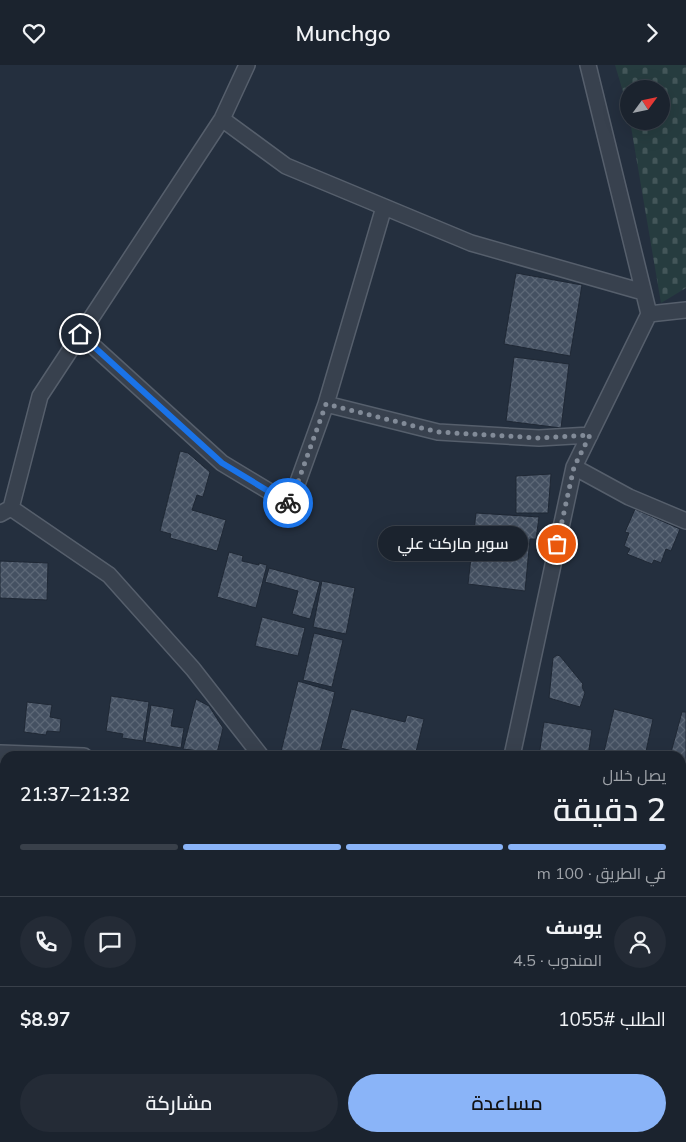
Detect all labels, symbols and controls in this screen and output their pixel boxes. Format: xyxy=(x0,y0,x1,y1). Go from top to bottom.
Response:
icon: heart xyxy=(20,19,48,47)
text: Munchgo xyxy=(295,19,391,47)
icon: forward xyxy=(638,19,666,47)
north arrow xyxy=(620,80,670,130)
map controls xyxy=(620,80,670,130)
pin xyxy=(59,313,101,355)
icon: home xyxy=(66,320,94,348)
courier xyxy=(263,478,313,528)
icon: bike xyxy=(274,489,302,517)
pin xyxy=(536,523,578,565)
callout: سوبر ماركت علي xyxy=(377,527,527,561)
icon: bag xyxy=(543,530,571,558)
text: سوبر ماركت علي xyxy=(397,533,509,553)
text: يصل خلال xyxy=(602,765,666,785)
text: 21:32–21:37 xyxy=(20,782,130,806)
text: 2 دقيقة xyxy=(553,789,666,829)
text: في الطريق · 100 m xyxy=(537,863,666,883)
text: يوسف xyxy=(546,915,602,939)
button: phone xyxy=(20,916,72,968)
button: chat xyxy=(84,916,136,968)
button: person xyxy=(614,916,666,968)
text: المندوب · 4.5 xyxy=(513,950,602,970)
text: $8.97 xyxy=(20,1007,70,1031)
text: الطلب #1055 xyxy=(558,1007,666,1031)
button: مشاركة xyxy=(20,1074,338,1132)
button: مساعدة xyxy=(348,1074,666,1132)

